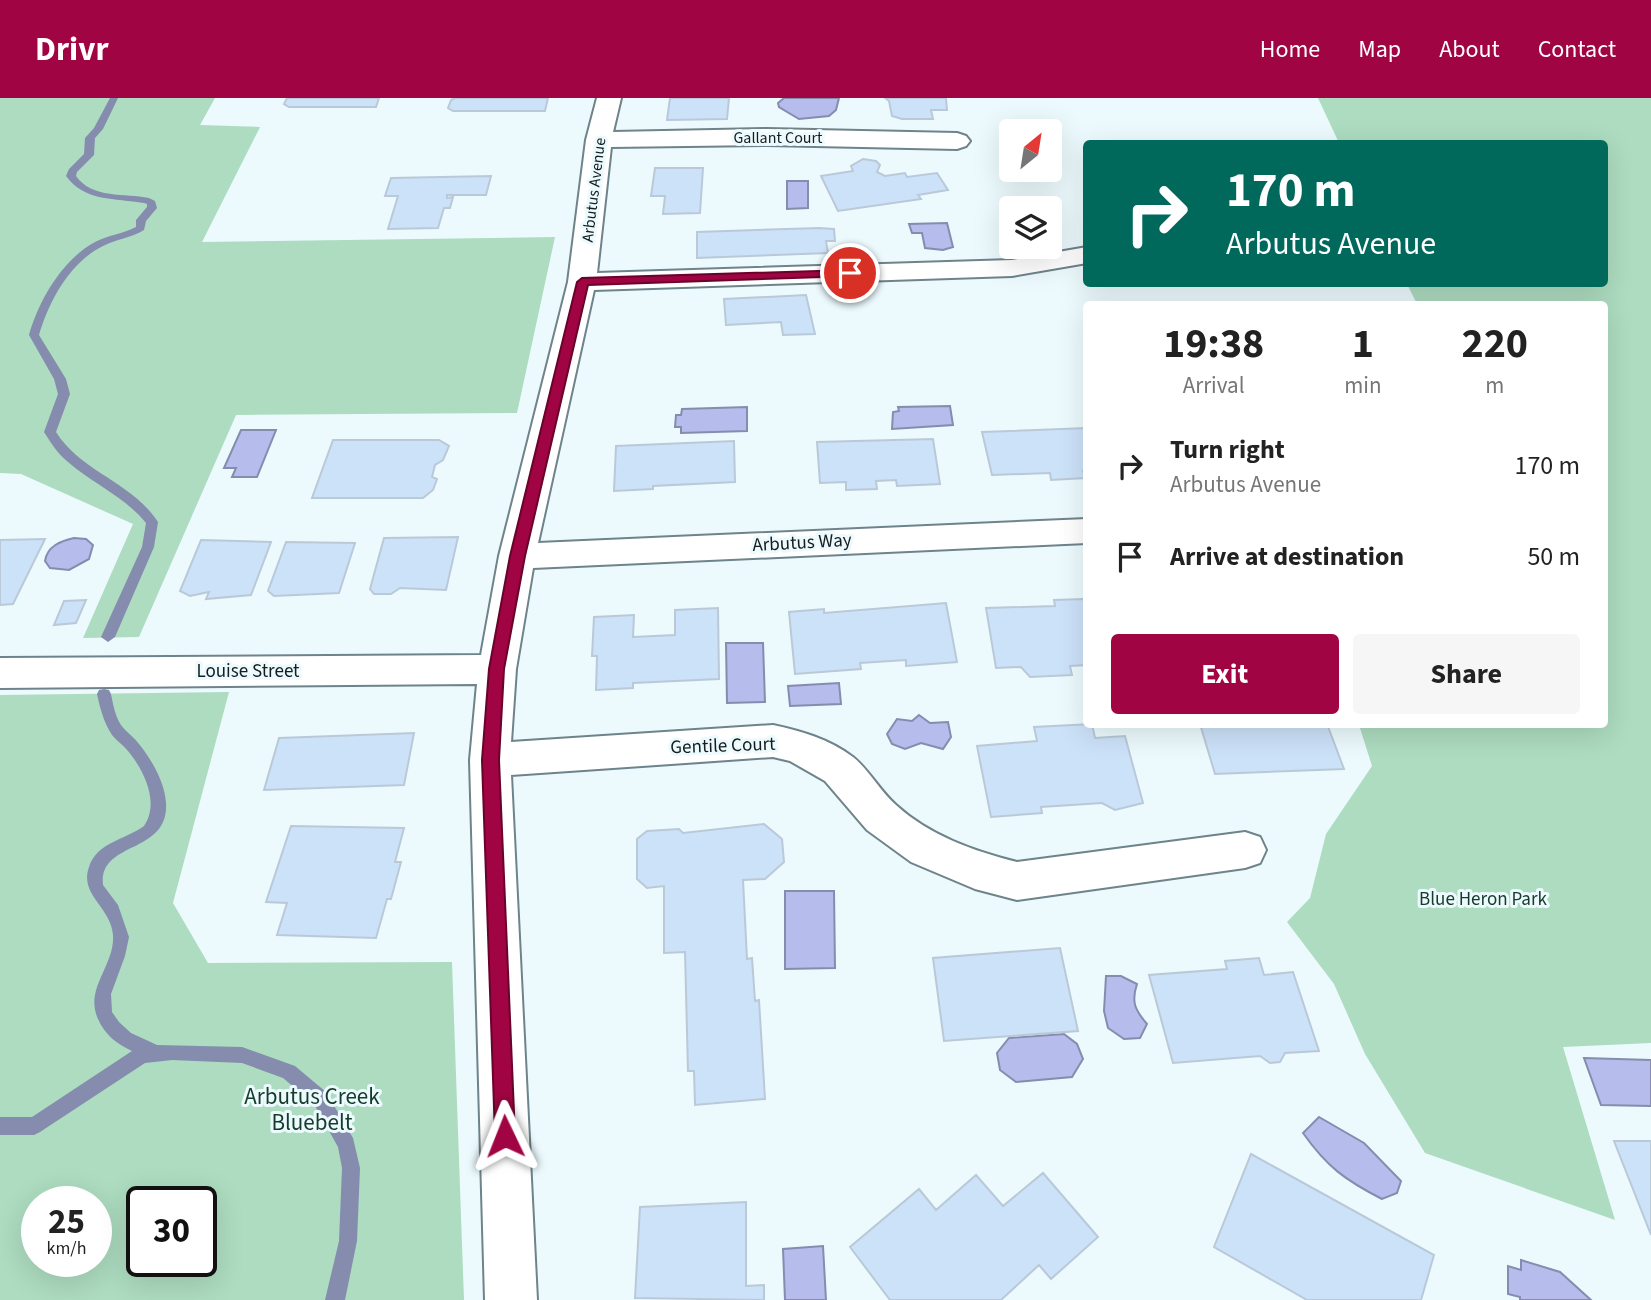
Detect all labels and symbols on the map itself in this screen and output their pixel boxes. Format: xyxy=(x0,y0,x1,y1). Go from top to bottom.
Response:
north arrow xyxy=(999,119,1062,182)
street label: Gallant Court xyxy=(734,127,823,149)
street label: Arbutus Avenue xyxy=(577,136,611,244)
pin xyxy=(820,243,880,303)
street label: Arbutus Way xyxy=(752,527,852,559)
street label: Louise Street xyxy=(196,658,300,685)
street label: Gentile Court xyxy=(670,731,777,761)
park label: Blue Heron Park xyxy=(1419,886,1547,913)
park label: Arbutus Creek Bluebelt xyxy=(244,1080,380,1139)
position arrow xyxy=(468,1099,542,1173)
speed limit sign: 30 xyxy=(126,1186,217,1277)

